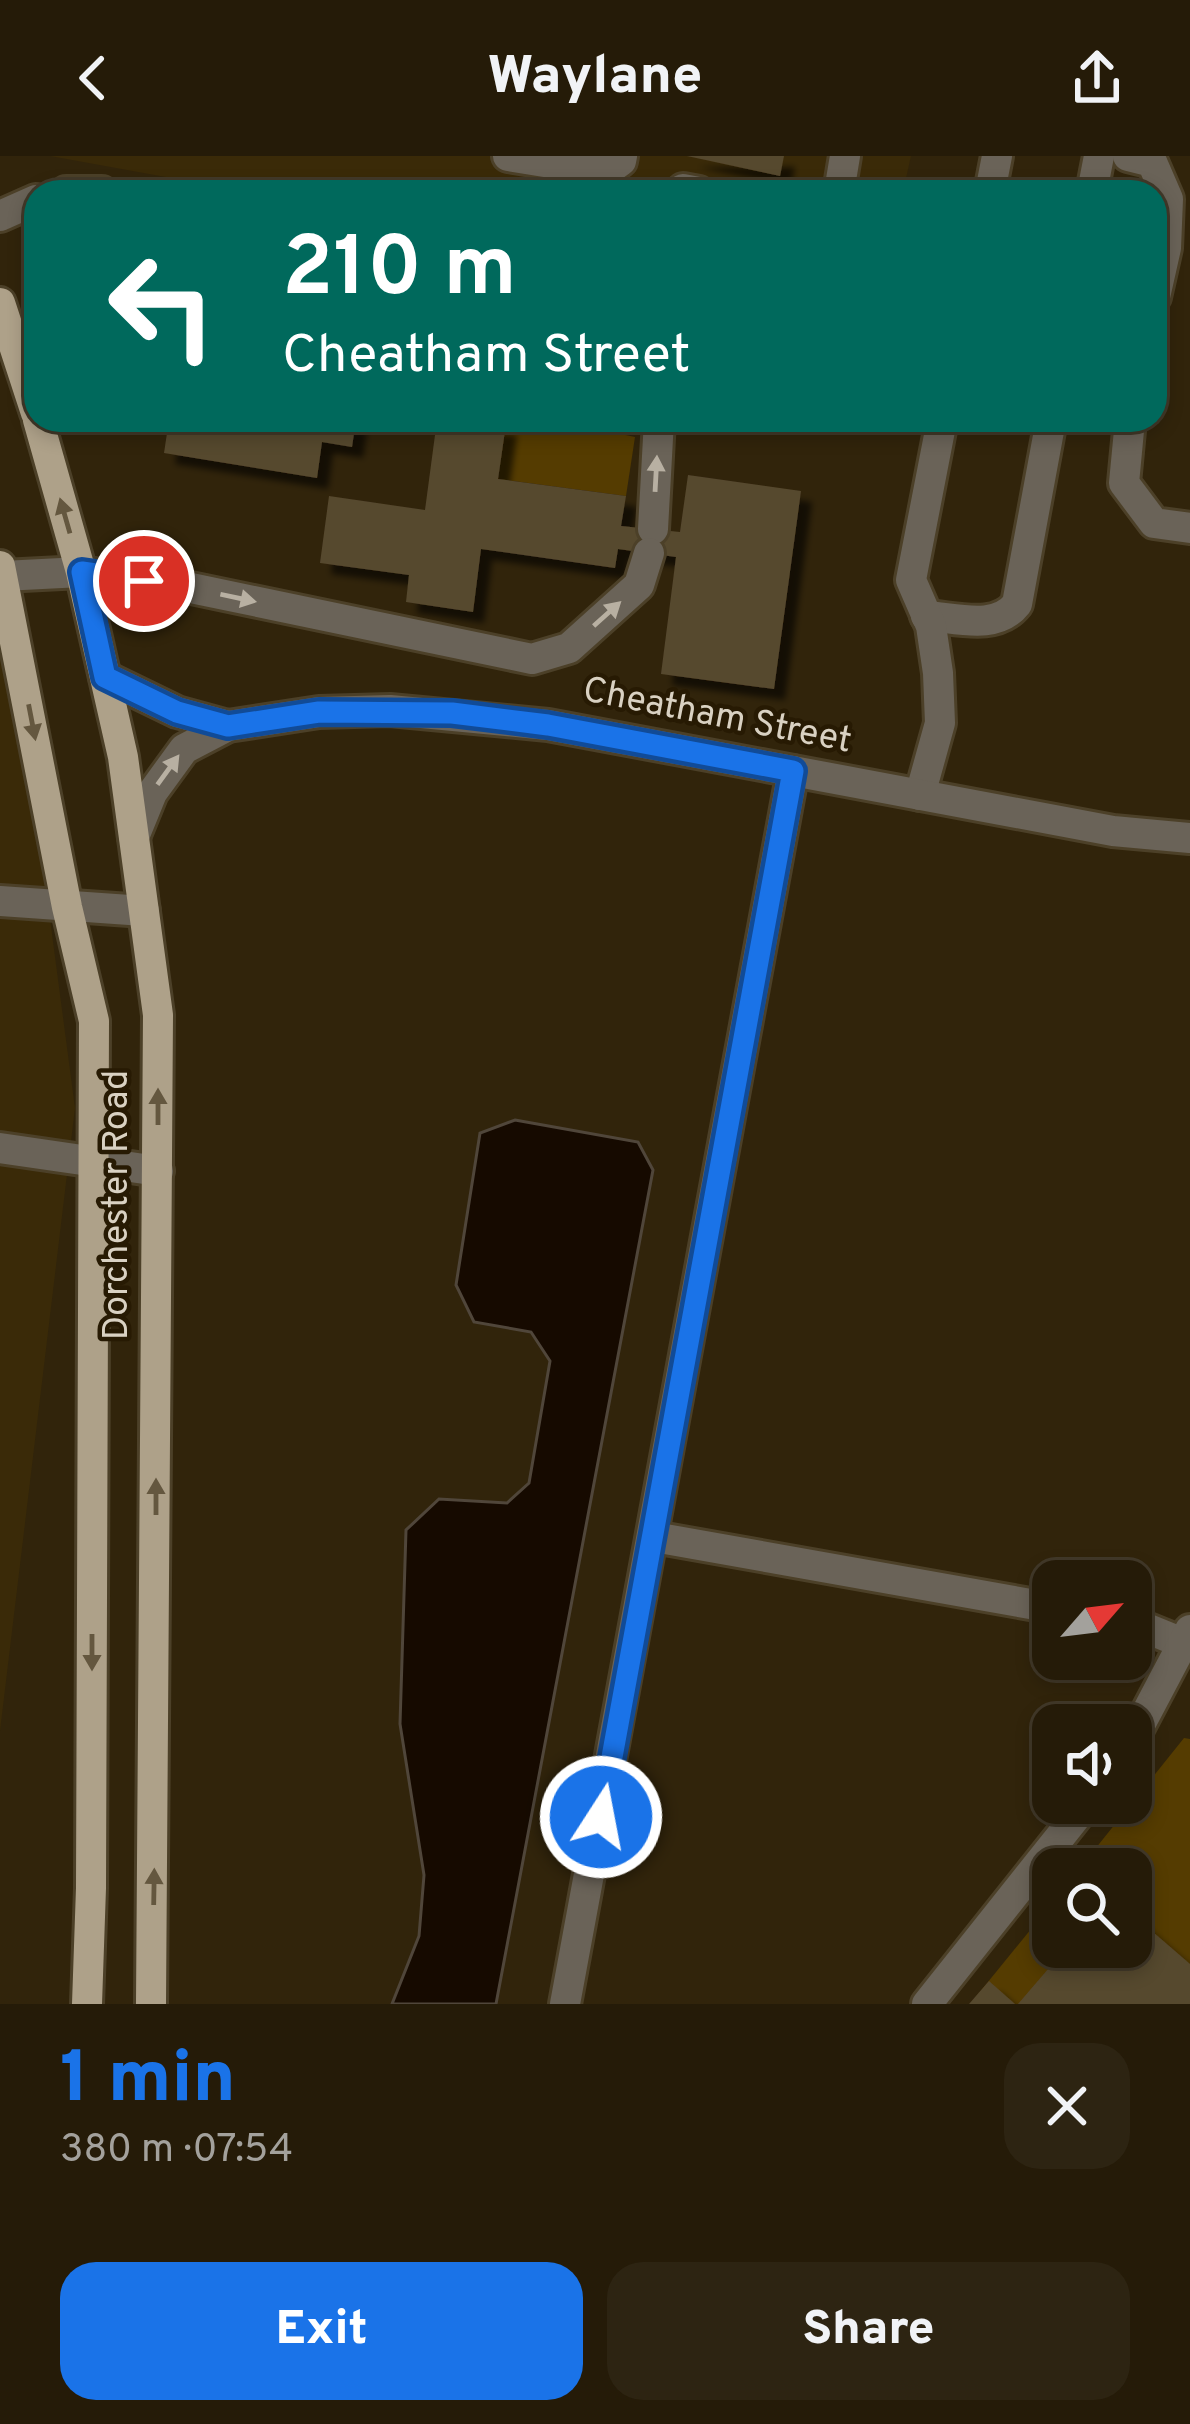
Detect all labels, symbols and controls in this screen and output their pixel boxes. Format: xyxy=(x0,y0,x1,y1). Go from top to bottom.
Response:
text: Waylane xyxy=(488,44,702,113)
icon: back xyxy=(60,45,126,111)
icon: share xyxy=(1064,45,1130,111)
text: 210 m xyxy=(282,219,517,325)
icon: left xyxy=(84,228,240,384)
text: Cheatham Street xyxy=(282,323,691,392)
one-way arrow xyxy=(647,454,666,492)
one-way arrow xyxy=(55,497,74,534)
pin xyxy=(93,530,195,632)
icon: arrive xyxy=(111,548,177,614)
one-way arrow xyxy=(220,589,258,608)
one-way arrow xyxy=(592,601,622,627)
street label: Cheatham Street xyxy=(579,668,855,766)
one-way arrow xyxy=(23,704,42,741)
one-way arrow xyxy=(156,754,180,786)
street label: Dorchester Road xyxy=(95,1070,141,1340)
one-way arrow xyxy=(148,1087,168,1125)
one-way arrow xyxy=(146,1477,166,1515)
north arrow xyxy=(1032,1560,1152,1680)
map controls xyxy=(1032,1560,1152,1968)
one-way arrow xyxy=(82,1634,102,1672)
button: sound xyxy=(1032,1704,1152,1824)
position arrow xyxy=(538,1754,664,1880)
button: search xyxy=(1032,1848,1152,1968)
one-way arrow xyxy=(145,1867,164,1905)
text: 1 min xyxy=(60,2036,236,2128)
button: close xyxy=(1004,2043,1130,2169)
text: 380 m · 07:54 xyxy=(60,2127,293,2176)
button: Exit xyxy=(60,2262,583,2400)
button: Share xyxy=(607,2262,1130,2400)

